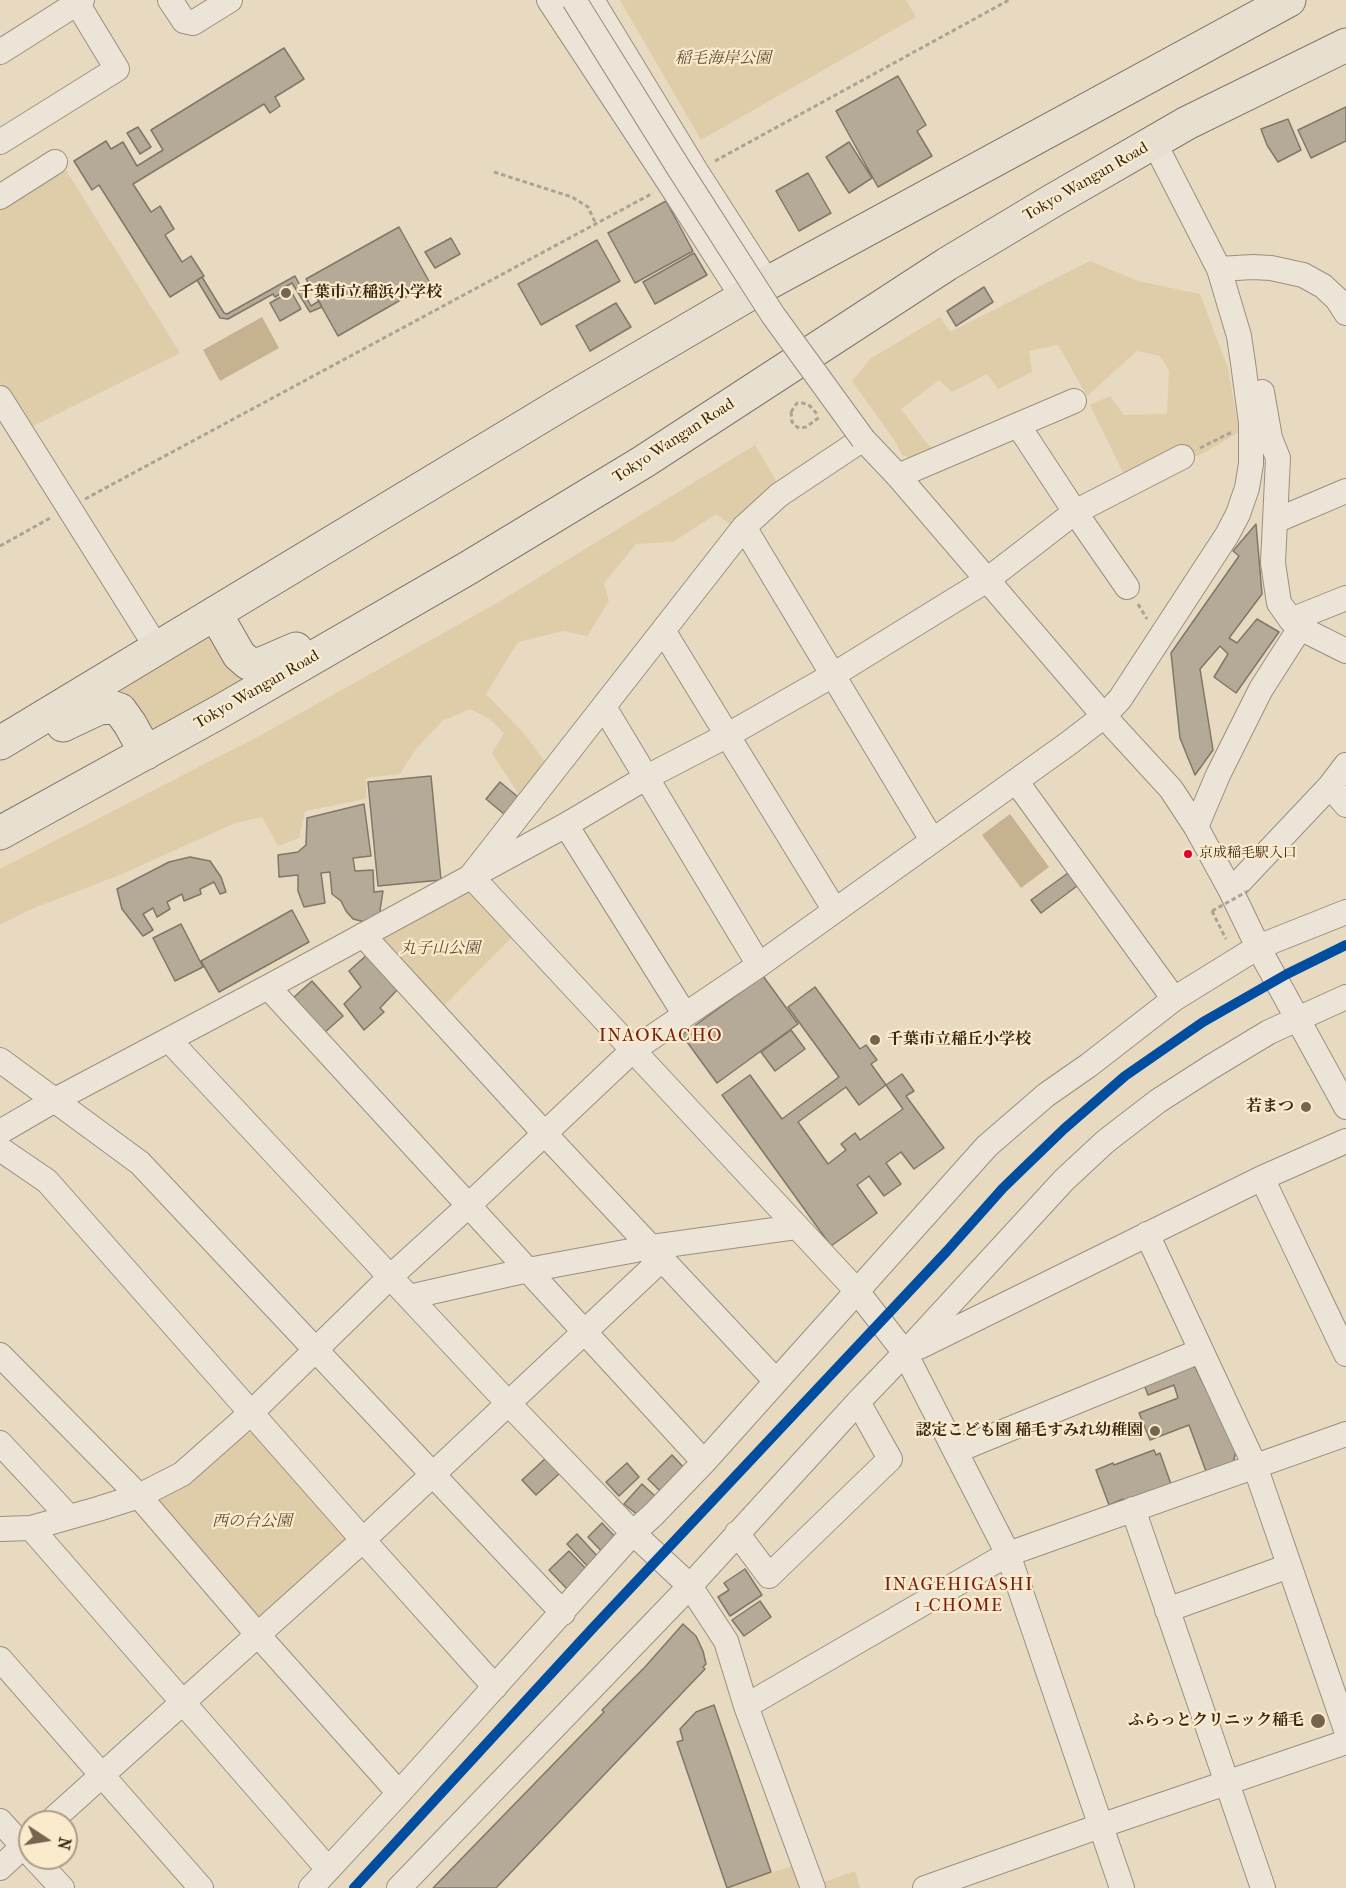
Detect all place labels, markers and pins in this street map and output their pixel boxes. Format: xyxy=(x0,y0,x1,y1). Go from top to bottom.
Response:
place label: 千葉市立稲浜小学校 xyxy=(298,283,442,303)
marker: 千葉市立稲浜小学校 xyxy=(279,286,293,300)
place label: 京成稲毛駅入口 xyxy=(1199,846,1297,862)
marker: 京成稲毛駅入口 xyxy=(1182,848,1194,860)
place label: 千葉市立稲丘小学校 xyxy=(887,1030,1031,1050)
marker: 千葉市立稲丘小学校 xyxy=(868,1033,882,1047)
place label: 若まつ xyxy=(1246,1097,1294,1117)
marker: 若まつ xyxy=(1299,1100,1313,1114)
place label: 認定こども園 稲毛すみれ幼稚園 xyxy=(916,1421,1143,1441)
marker: 認定こども園 稲毛すみれ幼稚園 xyxy=(1148,1424,1162,1438)
place label: ふらっとクリニック稲毛 xyxy=(1128,1711,1304,1731)
marker: ふらっとクリニック稲毛 xyxy=(1309,1712,1327,1730)

